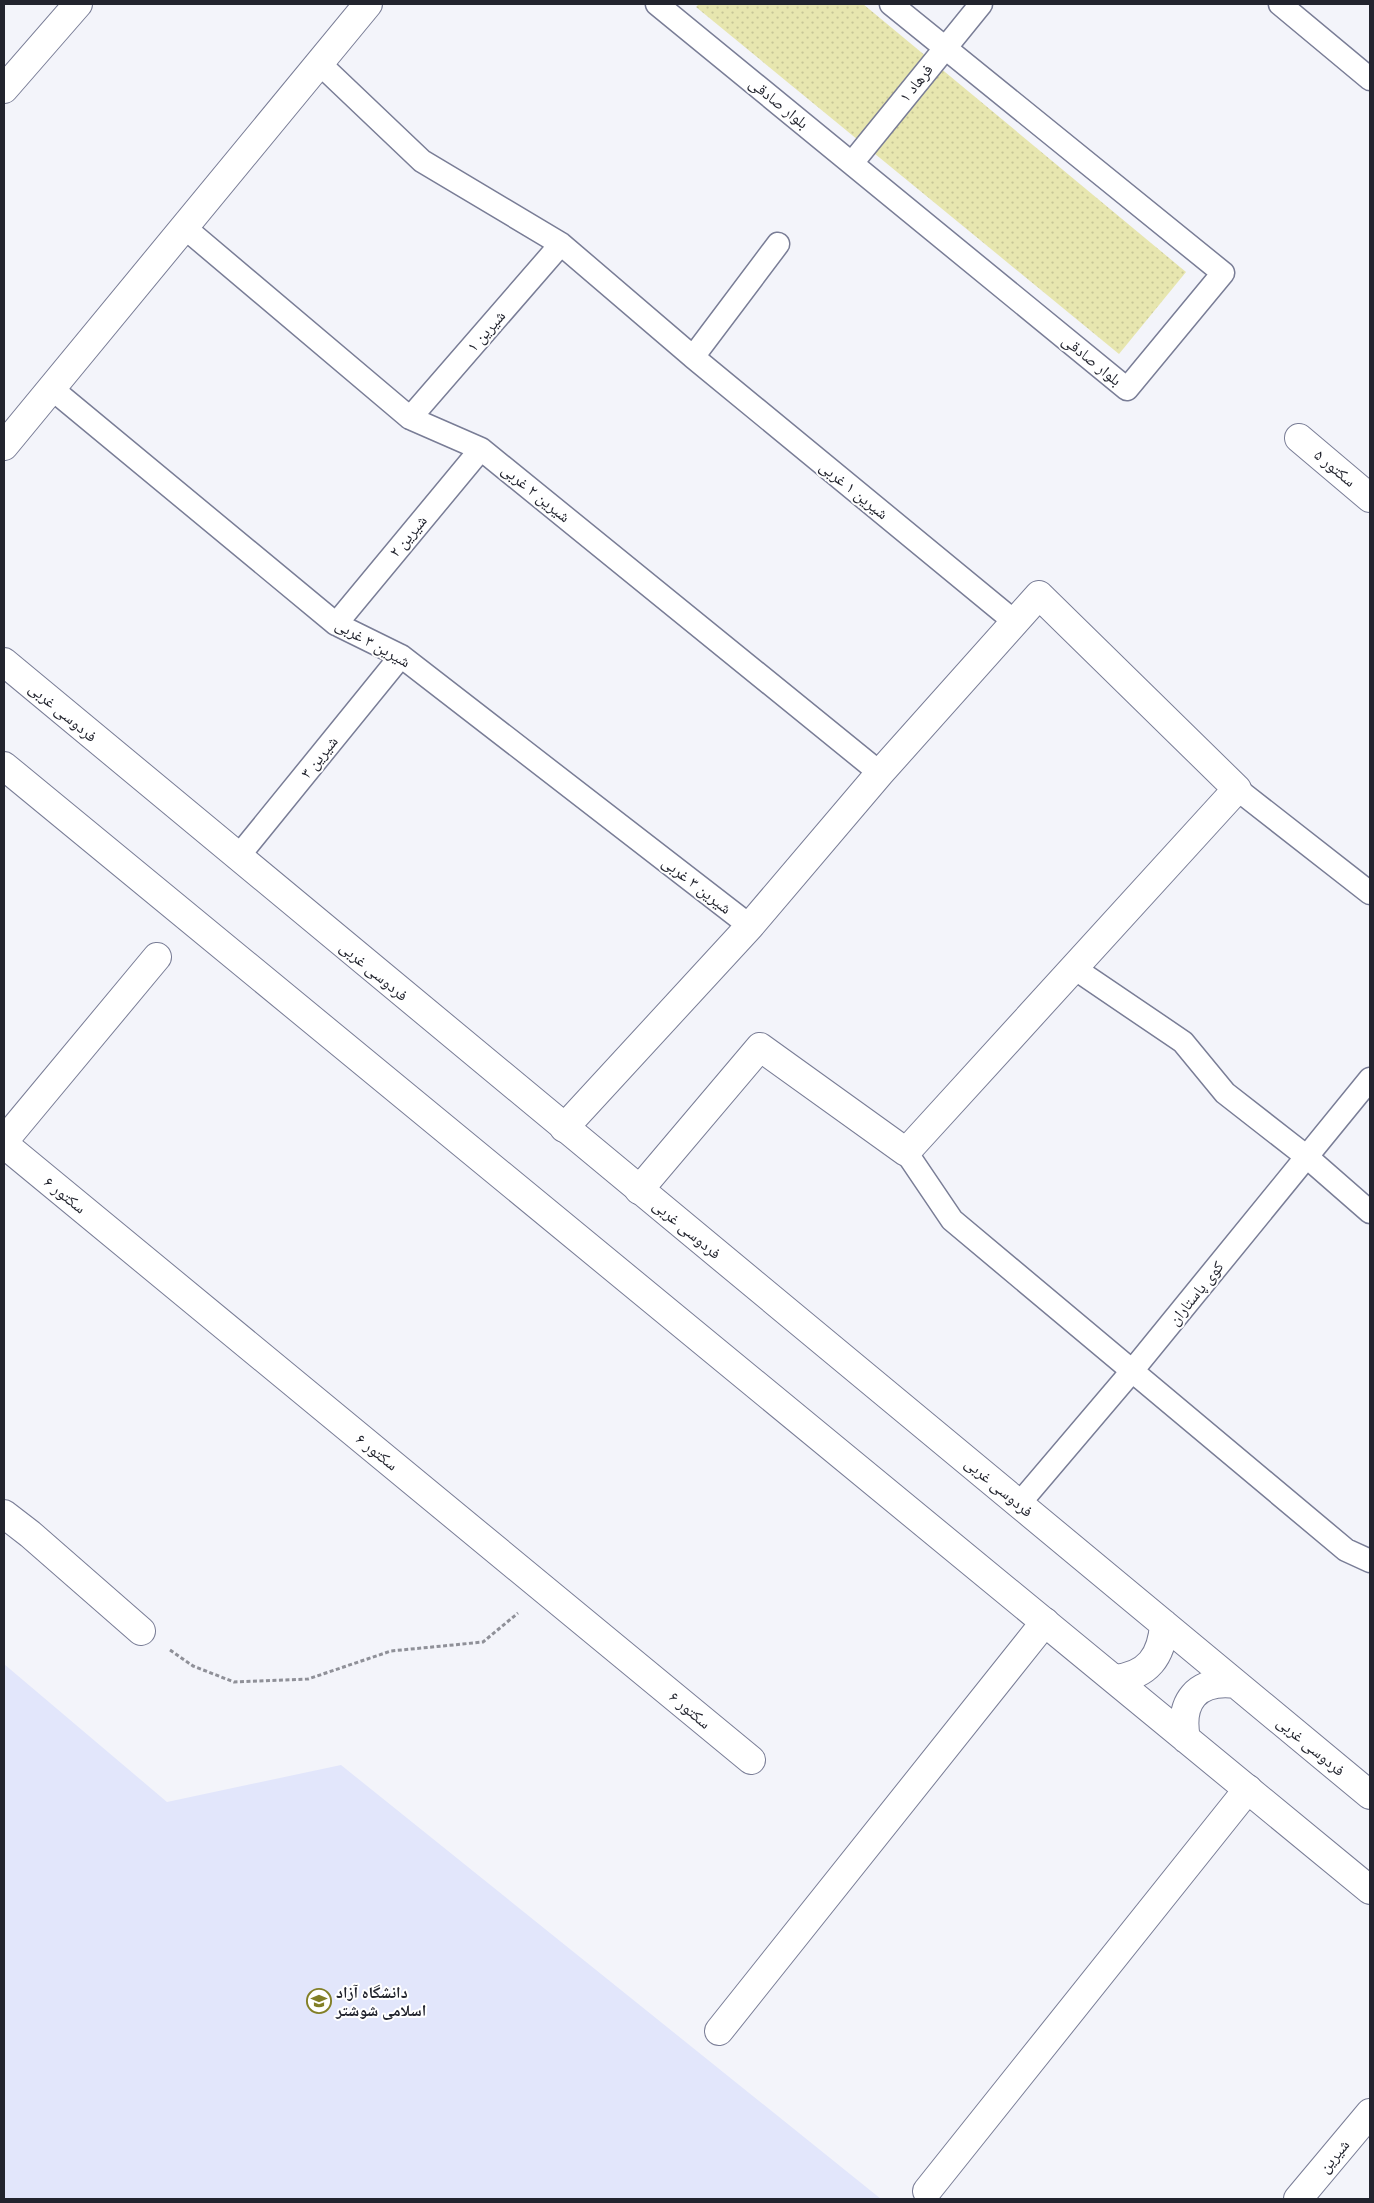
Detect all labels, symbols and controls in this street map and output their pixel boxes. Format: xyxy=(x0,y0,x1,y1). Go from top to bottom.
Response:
street label: فرهاد ۱ xyxy=(895,60,937,106)
street label: بلوار صادقی xyxy=(745,73,812,133)
street label: شیرین ۱ xyxy=(463,306,510,356)
street label: بلوار صادقی xyxy=(1058,330,1125,390)
street label: سکتور ۵ xyxy=(1310,445,1360,491)
street label: شیرین ۱ غربی xyxy=(815,457,892,524)
street label: شیرین ۲ غربی xyxy=(497,460,574,527)
street label: شیرین ۲ xyxy=(385,511,432,561)
street label: شیرین ۳ غربی xyxy=(332,615,414,672)
street label: فردوسی غربی xyxy=(25,678,101,747)
street label: شیرین ۳ xyxy=(296,732,342,783)
street label: شیرین ۳ غربی xyxy=(658,852,735,919)
street label: فردوسی غربی xyxy=(336,937,412,1006)
street label: سکتور ۶ xyxy=(40,1172,90,1218)
street label: فردوسی غربی xyxy=(649,1195,725,1264)
street label: کوی پاستاران xyxy=(1164,1257,1229,1330)
street label: سکتور ۶ xyxy=(352,1429,402,1475)
street label: فردوسی غربی xyxy=(961,1453,1037,1522)
street label: سکتور ۶ xyxy=(665,1687,715,1733)
street label: فردوسی غربی xyxy=(1273,1712,1349,1781)
place label: دانشگاه آزاد اسلامی شوشتر xyxy=(335,1983,426,2020)
school or university icon: دانشگاه آزاد اسلامی شوشتر xyxy=(306,1988,332,2014)
street label: شیرین xyxy=(1315,2135,1354,2177)

